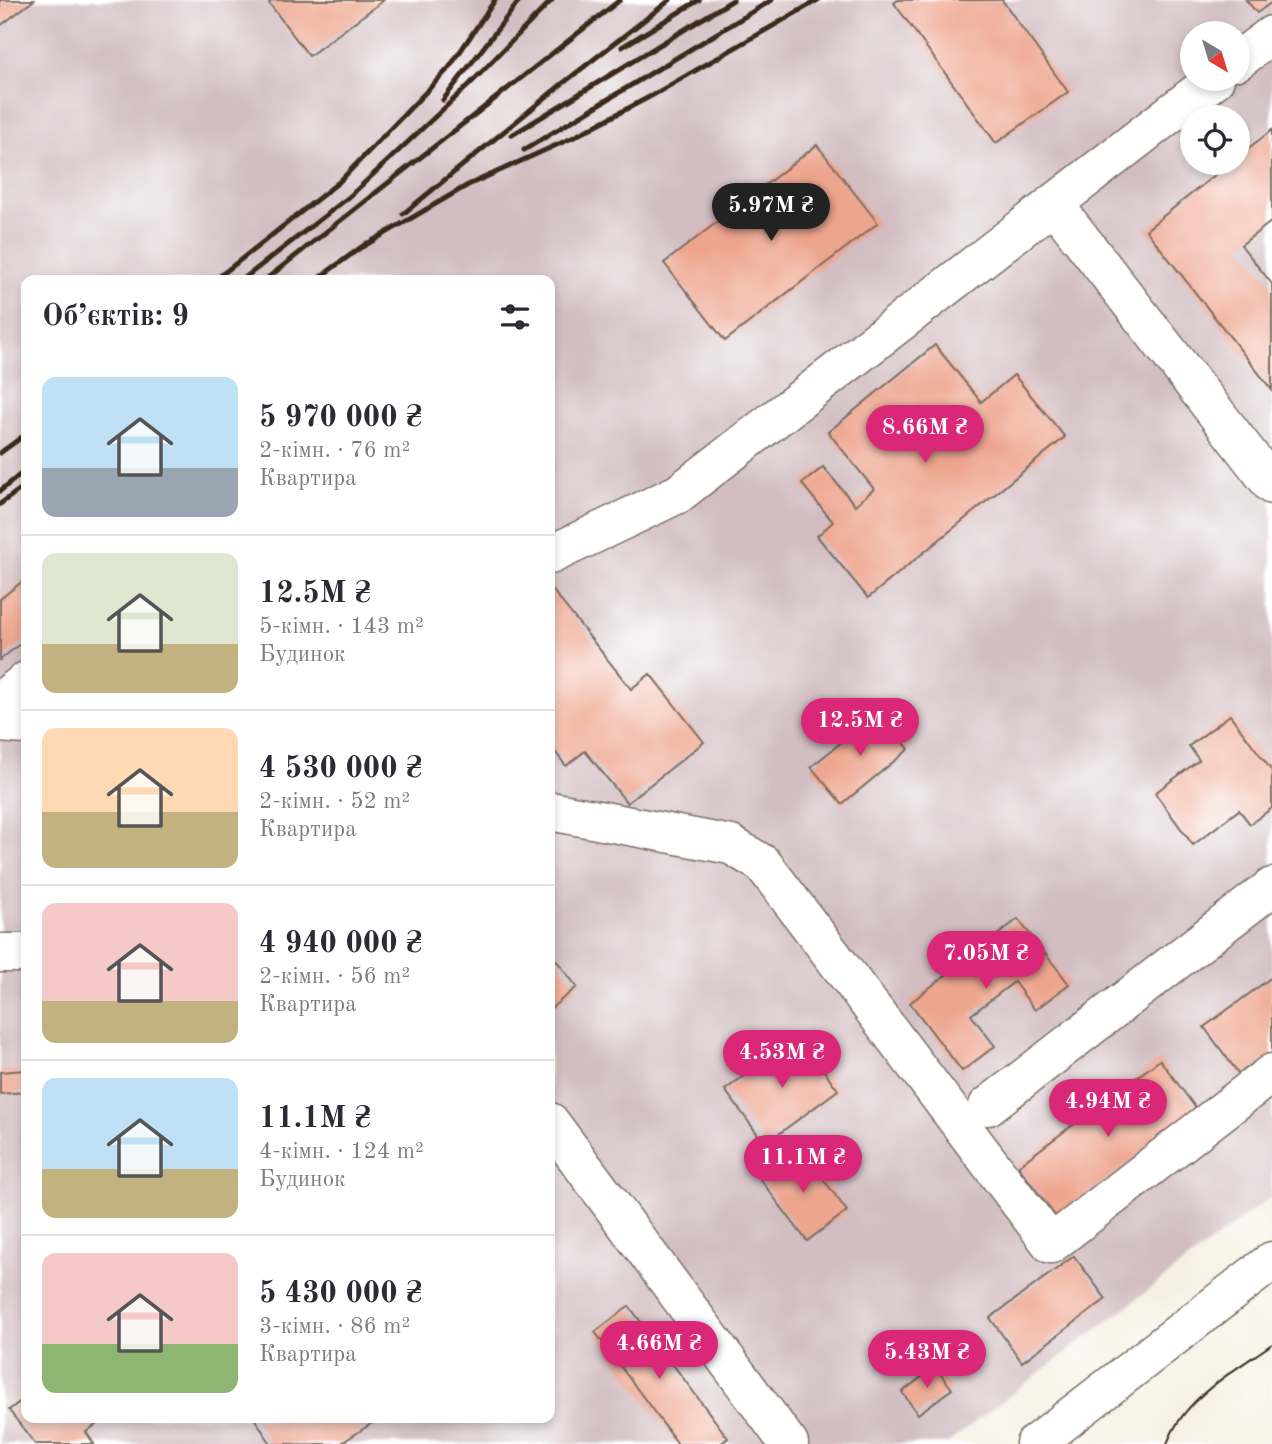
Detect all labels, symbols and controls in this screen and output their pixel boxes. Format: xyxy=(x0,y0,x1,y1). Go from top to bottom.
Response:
north arrow xyxy=(1180,21,1250,91)
map controls xyxy=(1180,21,1250,175)
button: locate xyxy=(1180,105,1250,175)
pin: 5.97M ₴ xyxy=(706,184,836,243)
text: 5.97M ₴ xyxy=(728,194,814,217)
icon: filters xyxy=(496,298,534,336)
text: Об’єктів: 9 xyxy=(42,302,189,332)
text: 5 970 000 ₴ xyxy=(259,403,423,433)
icon: home xyxy=(98,405,182,489)
pin: 8.66M ₴ xyxy=(860,406,990,465)
text: 8.66M ₴ xyxy=(882,416,968,439)
text: 2-кімн. · 76 m² xyxy=(259,439,410,462)
text: Квартира xyxy=(259,467,357,490)
text: 12.5M ₴ xyxy=(259,579,371,609)
icon: home xyxy=(98,581,182,665)
text: 5-кімн. · 143 m² xyxy=(259,615,424,638)
text: Будинок xyxy=(259,643,346,666)
pin: 12.5M ₴ xyxy=(795,698,925,758)
text: 12.5M ₴ xyxy=(817,709,903,732)
text: 4 530 000 ₴ xyxy=(259,754,423,784)
icon: home xyxy=(98,756,182,840)
text: 2-кімн. · 52 m² xyxy=(259,790,410,813)
text: Квартира xyxy=(259,818,357,841)
text: 4 940 000 ₴ xyxy=(259,929,423,959)
icon: home xyxy=(98,931,182,1015)
pin: 7.05M ₴ xyxy=(921,932,1051,991)
text: 7.05M ₴ xyxy=(943,942,1029,965)
text: 2-кімн. · 56 m² xyxy=(259,965,410,988)
text: Квартира xyxy=(259,993,357,1016)
pin: 4.53M ₴ xyxy=(717,1030,847,1090)
text: 4.53M ₴ xyxy=(739,1041,825,1064)
pin: 4.94M ₴ xyxy=(1043,1080,1173,1139)
text: 4.94M ₴ xyxy=(1065,1090,1151,1113)
text: 11.1M ₴ xyxy=(259,1104,371,1134)
icon: home xyxy=(98,1106,182,1190)
pin: 11.1M ₴ xyxy=(738,1136,868,1195)
text: 4-кімн. · 124 m² xyxy=(259,1140,424,1163)
text: 11.1M ₴ xyxy=(760,1146,846,1169)
text: Будинок xyxy=(259,1168,346,1191)
text: 5 430 000 ₴ xyxy=(259,1279,423,1309)
icon: home xyxy=(98,1281,182,1365)
text: 3-кімн. · 86 m² xyxy=(259,1315,410,1338)
pin: 4.66M ₴ xyxy=(594,1322,724,1381)
pin: 5.43M ₴ xyxy=(862,1330,992,1390)
text: 4.66M ₴ xyxy=(616,1332,702,1355)
text: 5.43M ₴ xyxy=(884,1341,970,1364)
text: Квартира xyxy=(259,1343,357,1366)

